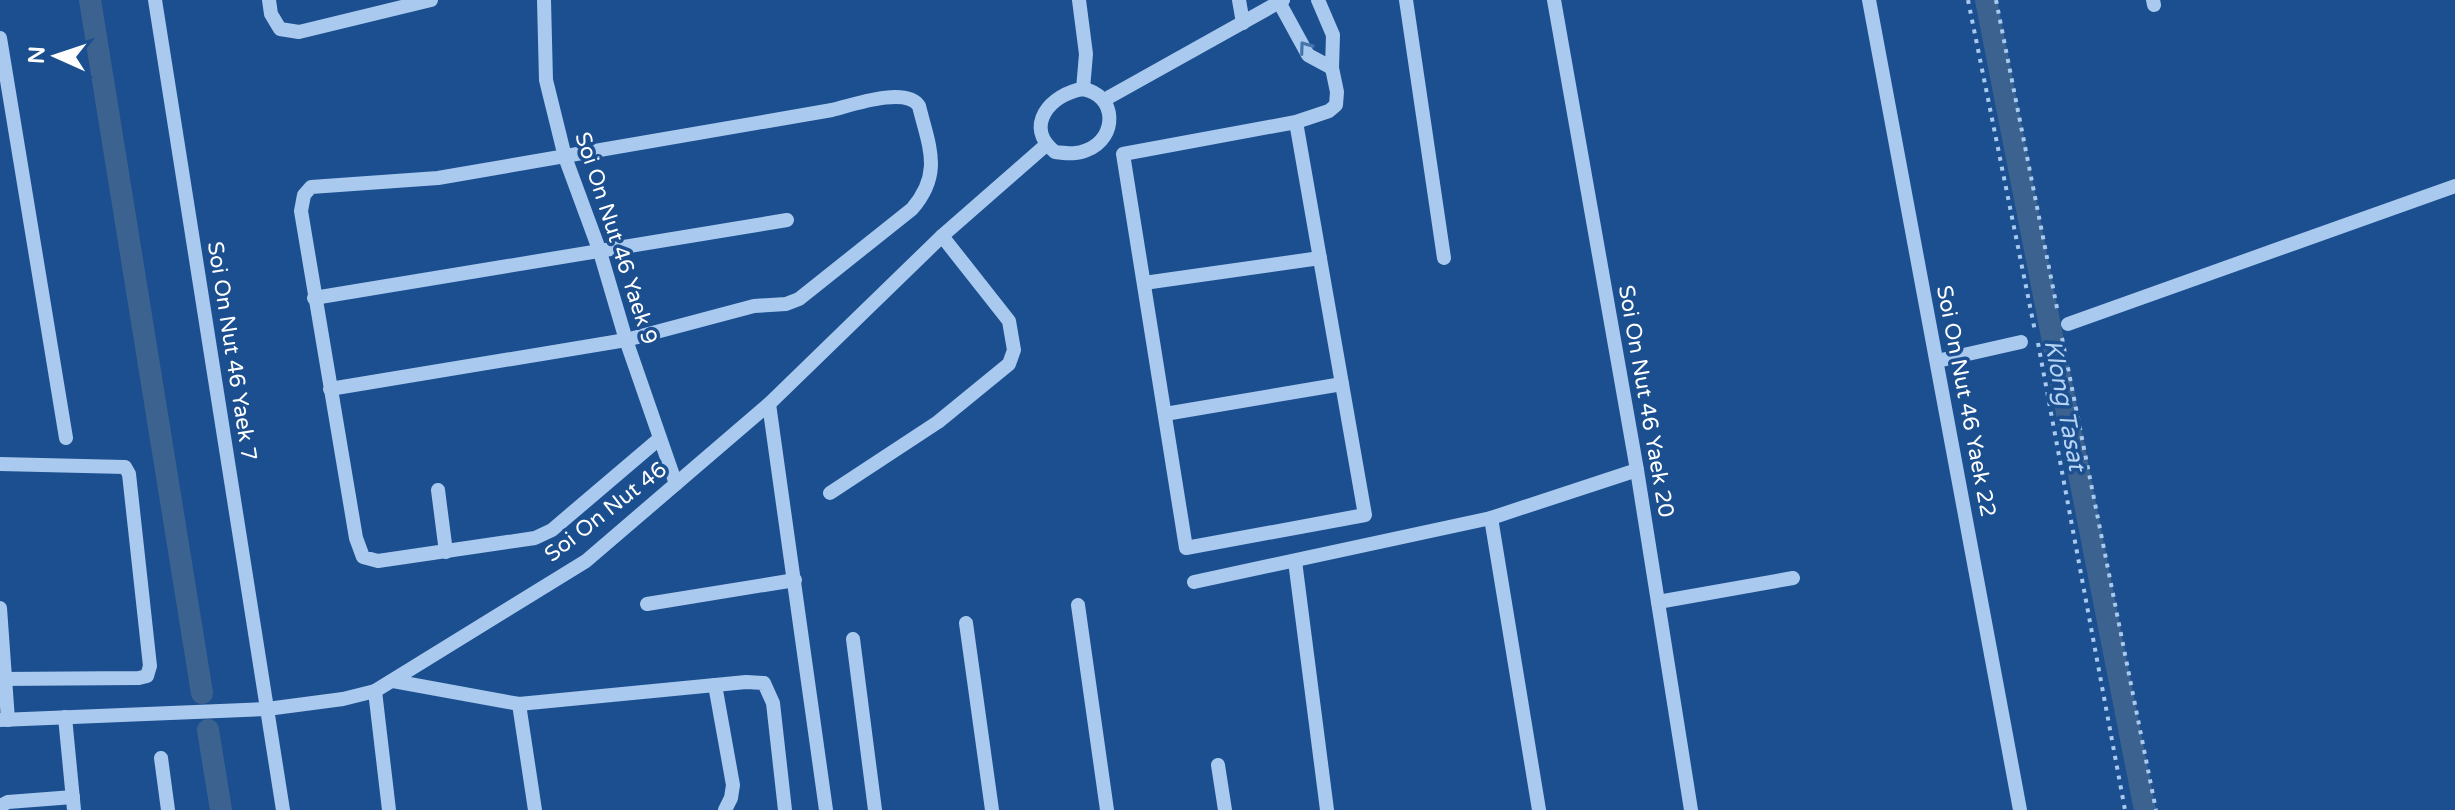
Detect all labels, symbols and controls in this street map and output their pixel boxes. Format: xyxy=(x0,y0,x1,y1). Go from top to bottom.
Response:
north arrow xyxy=(16,16,96,96)
one-way arrow xyxy=(1300,41,1315,56)
text: N xyxy=(24,46,50,65)
street label: Soi On Nut 46 Yaek 9 xyxy=(569,129,663,348)
street label: Soi On Nut 46 Yaek 7 xyxy=(202,240,262,463)
street label: Soi On Nut 46 Yaek 20 xyxy=(1613,283,1679,519)
street label: Soi On Nut 46 Yaek 22 xyxy=(1931,283,2001,519)
water label: Klong Tasat xyxy=(2038,337,2092,476)
street label: Soi On Nut 46 xyxy=(540,456,672,567)

